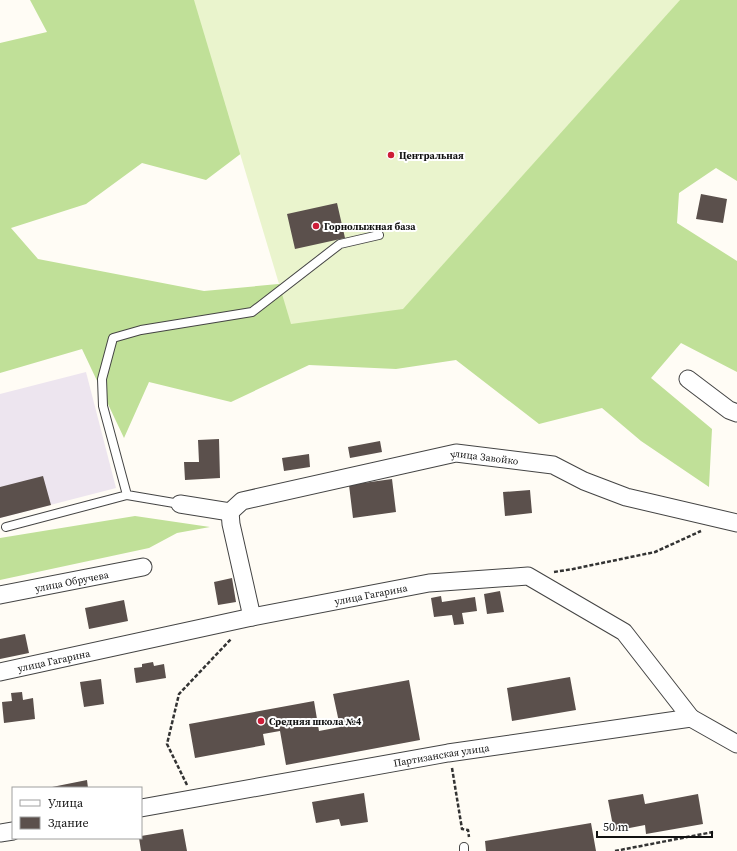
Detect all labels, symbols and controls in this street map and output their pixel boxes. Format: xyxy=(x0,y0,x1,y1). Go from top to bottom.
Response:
place label: Центральная xyxy=(399,149,464,162)
marker: Центральная xyxy=(386,150,396,160)
place label: Горнолыжная база xyxy=(324,220,416,233)
marker: Горнолыжная база xyxy=(311,221,321,231)
street label: улица Завойко xyxy=(449,447,520,468)
street label: улица Обручева xyxy=(34,568,111,595)
street label: улица Гагарина xyxy=(333,581,409,608)
street label: улица Гагарина xyxy=(16,646,92,675)
place label: Средняя школа №4 xyxy=(269,715,362,728)
marker: Средняя школа №4 xyxy=(256,716,266,726)
street label: Партизанская улица xyxy=(392,741,491,770)
legend xyxy=(12,787,142,839)
text: Улица xyxy=(48,795,84,811)
scale bar xyxy=(597,813,712,839)
text: Здание xyxy=(48,815,89,831)
text: 50 m xyxy=(603,819,629,835)

